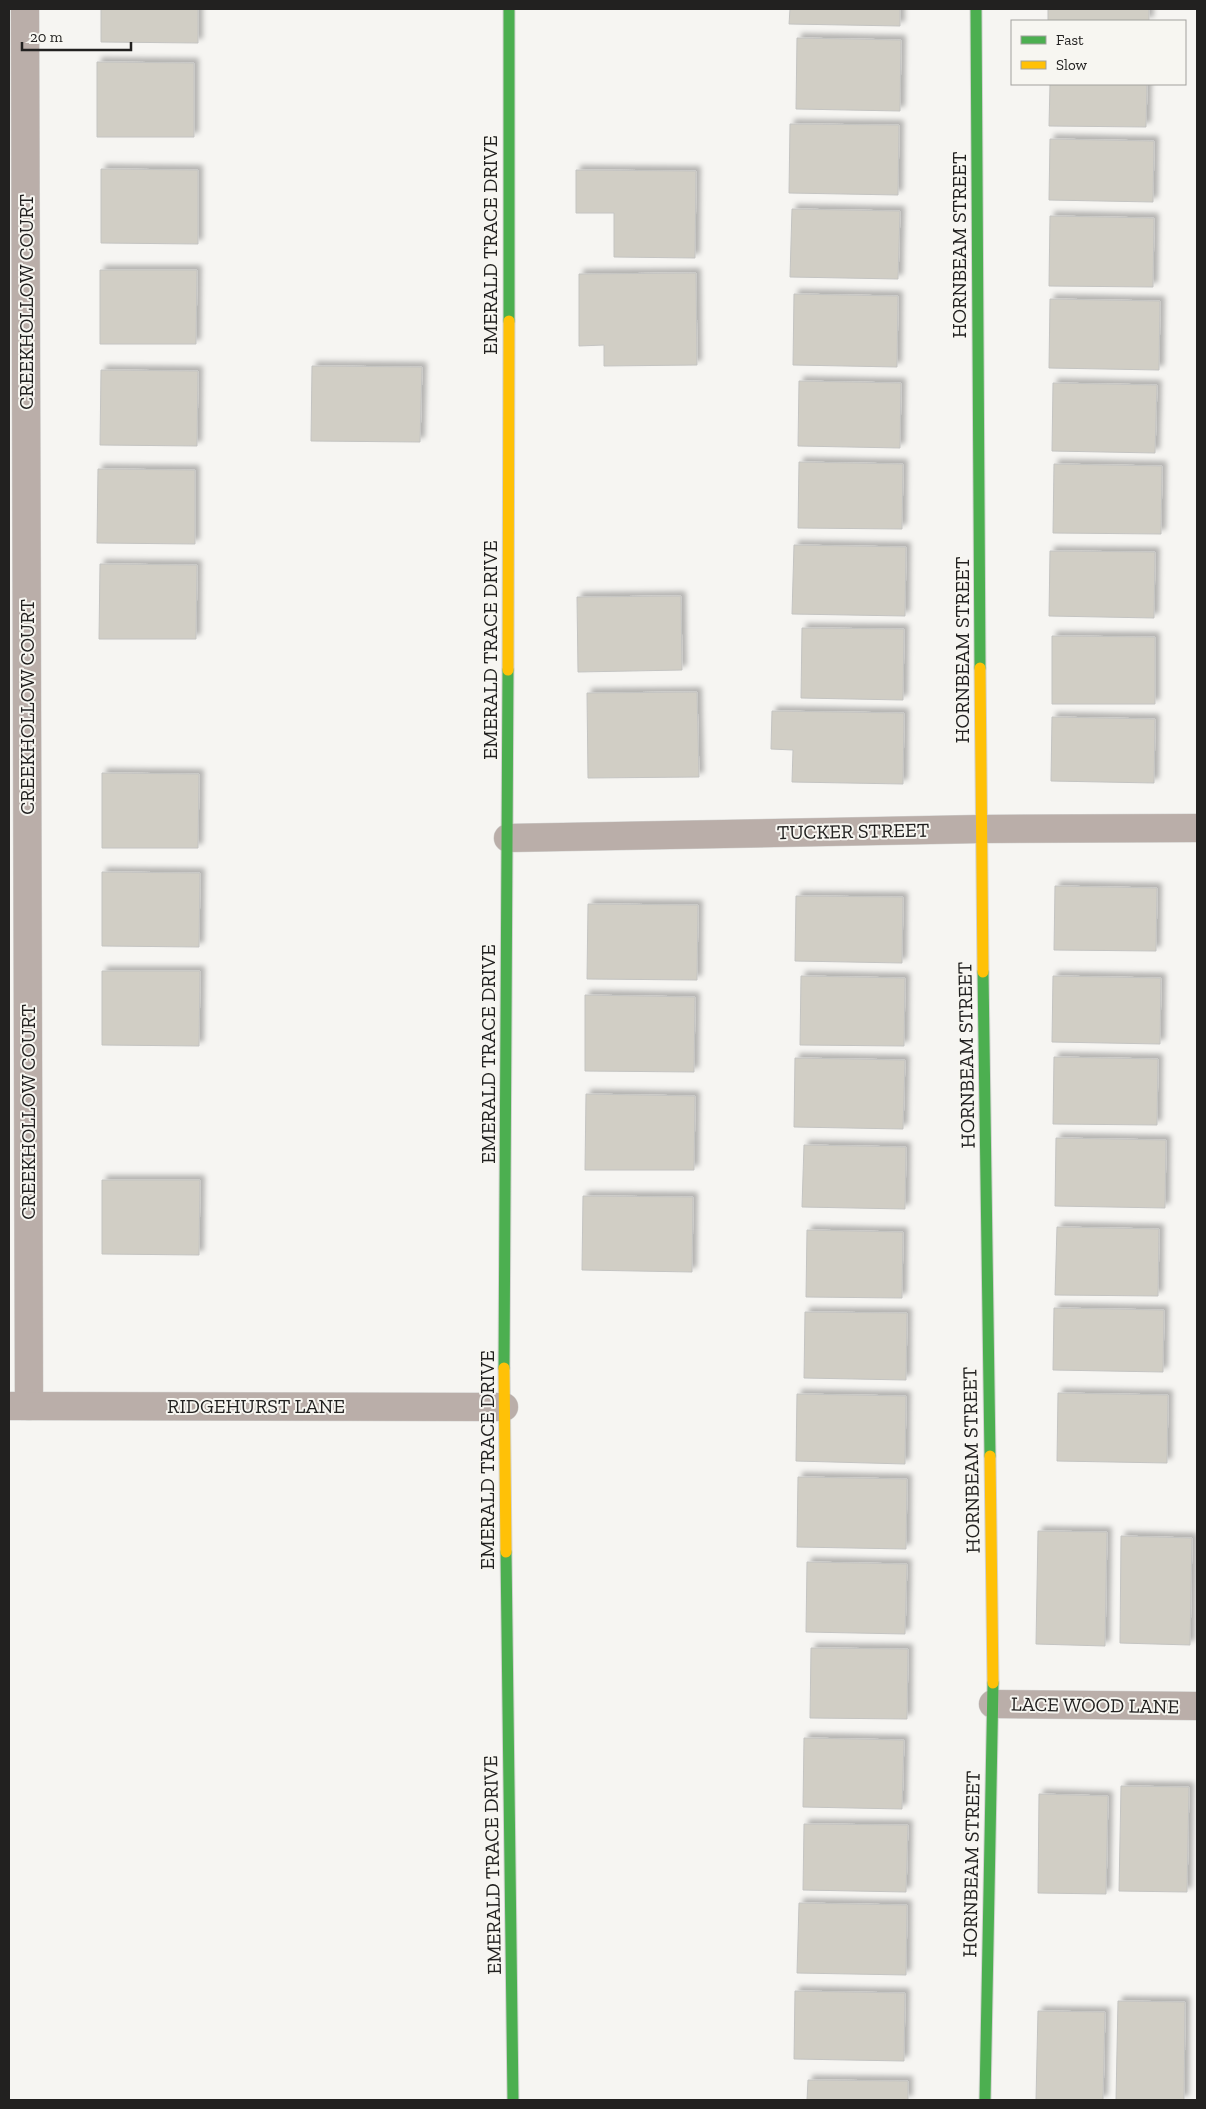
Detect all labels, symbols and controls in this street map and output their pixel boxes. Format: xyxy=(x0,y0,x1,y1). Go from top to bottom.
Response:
scale bar xyxy=(22,20,131,52)
legend xyxy=(1011,20,1186,85)
text: 20 m xyxy=(30,28,63,46)
text: Fast xyxy=(1056,31,1084,49)
text: Slow xyxy=(1056,56,1088,74)
street label: EMERALD TRACE DRIVE xyxy=(478,135,502,355)
street label: HORNBEAM STREET xyxy=(947,152,971,338)
street label: CREEKHOLLOW COURT xyxy=(14,194,38,410)
street label: EMERALD TRACE DRIVE xyxy=(478,540,502,760)
street label: HORNBEAM STREET xyxy=(950,557,974,743)
street label: CREEKHOLLOW COURT xyxy=(15,599,39,815)
street label: TUCKER STREET xyxy=(777,818,929,844)
street label: EMERALD TRACE DRIVE xyxy=(476,944,500,1164)
street label: HORNBEAM STREET xyxy=(952,962,980,1148)
street label: CREEKHOLLOW COURT xyxy=(16,1004,40,1220)
street label: EMERALD TRACE DRIVE xyxy=(475,1350,499,1570)
street label: HORNBEAM STREET xyxy=(957,1367,985,1553)
street label: RIDGEHURST LANE xyxy=(167,1394,345,1418)
street label: LACE WOOD LANE xyxy=(1011,1692,1179,1718)
street label: EMERALD TRACE DRIVE xyxy=(478,1755,506,1975)
street label: HORNBEAM STREET xyxy=(957,1771,985,1957)

